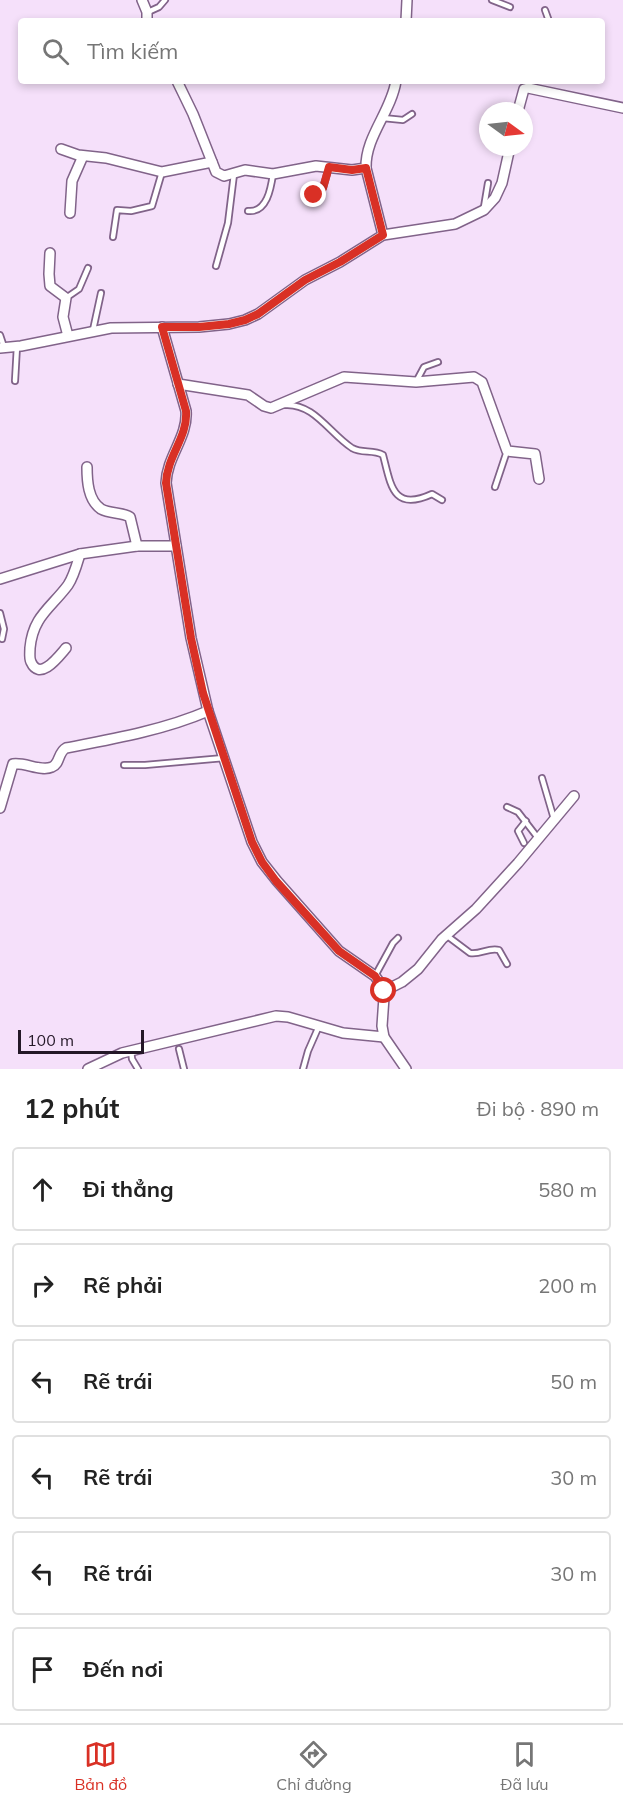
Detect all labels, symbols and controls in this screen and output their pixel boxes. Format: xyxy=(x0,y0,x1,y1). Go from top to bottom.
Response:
search box xyxy=(18,18,605,84)
icon: search xyxy=(39,35,72,68)
text: Tìm kiếm xyxy=(87,37,178,65)
north arrow xyxy=(479,102,533,156)
route end xyxy=(300,181,326,207)
route start xyxy=(370,977,396,1003)
scale bar xyxy=(18,1027,144,1054)
text: 100 m xyxy=(27,1030,74,1050)
text: 12 phút xyxy=(24,1092,119,1125)
text: Đi bộ · 890 m xyxy=(477,1096,599,1121)
icon: ahead xyxy=(26,1173,59,1206)
text: Đi thẳng xyxy=(83,1175,174,1203)
text: 580 m xyxy=(538,1177,597,1202)
icon: right xyxy=(26,1269,59,1302)
text: Rẽ phải xyxy=(83,1271,163,1299)
text: 200 m xyxy=(538,1273,597,1298)
icon: left xyxy=(26,1365,59,1398)
text: Rẽ trái xyxy=(83,1367,153,1395)
text: 50 m xyxy=(550,1369,597,1394)
icon: left xyxy=(26,1461,59,1494)
text: Rẽ trái xyxy=(83,1463,153,1491)
text: 30 m xyxy=(550,1465,597,1490)
icon: left xyxy=(26,1557,59,1590)
text: Rẽ trái xyxy=(83,1559,153,1587)
text: 30 m xyxy=(550,1561,597,1586)
icon: arrive xyxy=(26,1653,59,1686)
text: Đến nơi xyxy=(83,1655,163,1683)
tab: Bản đồ xyxy=(74,1738,127,1794)
tab: Chỉ đường xyxy=(276,1738,352,1794)
tab: Đã lưu xyxy=(501,1738,549,1794)

